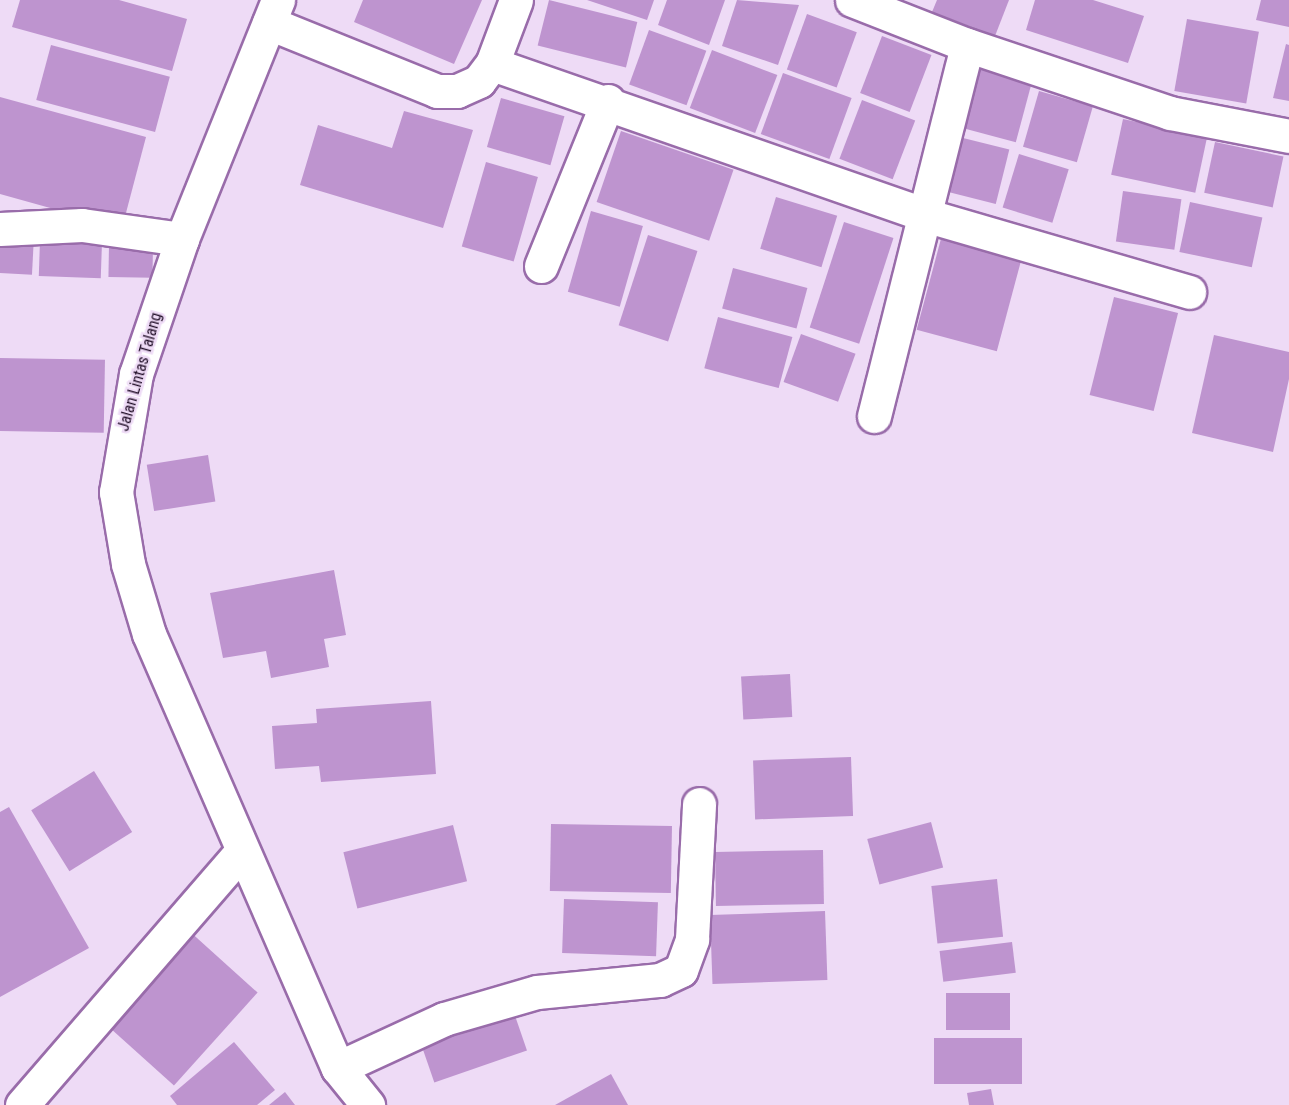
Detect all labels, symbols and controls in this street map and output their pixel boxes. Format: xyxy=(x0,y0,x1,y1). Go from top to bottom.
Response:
street label: Jalan Lintas Talang xyxy=(114,310,166,434)

